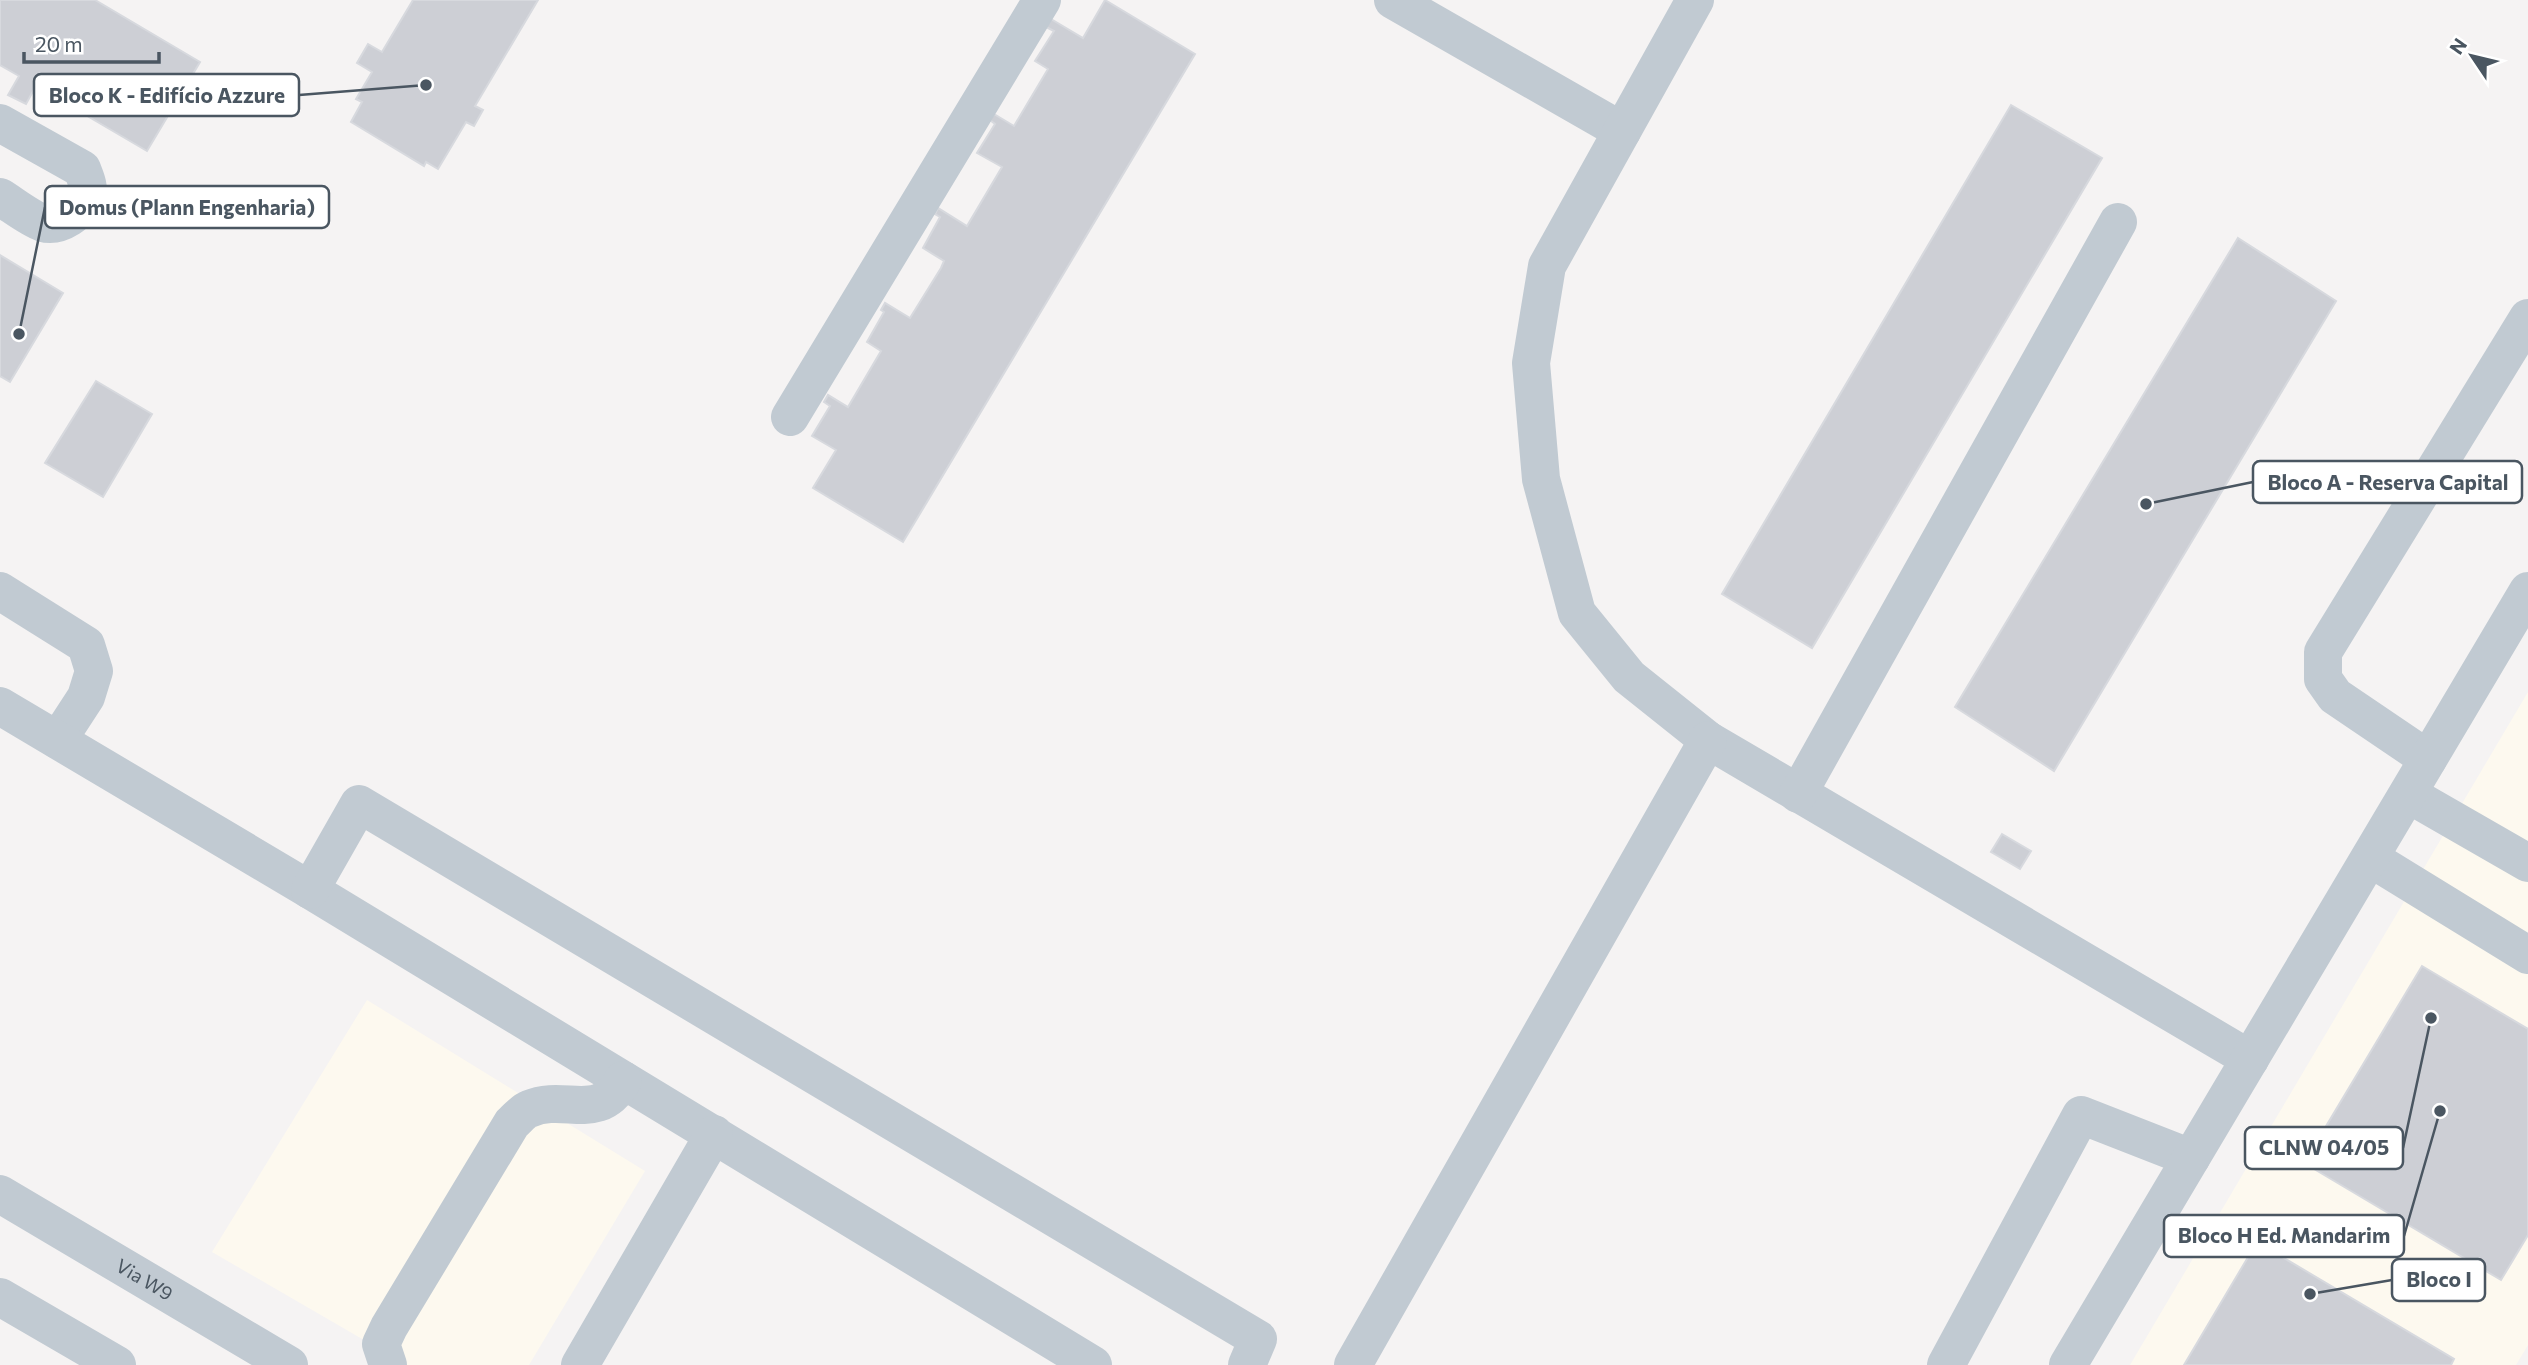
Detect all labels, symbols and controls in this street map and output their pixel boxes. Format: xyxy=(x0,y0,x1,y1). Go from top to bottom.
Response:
scale bar xyxy=(24,21,159,65)
north arrow xyxy=(2437,21,2507,91)
text: 20 m xyxy=(35,31,83,56)
text: N xyxy=(2444,34,2471,58)
callout: Bloco K - Edifício Azzure xyxy=(34,74,299,116)
text: Bloco K - Edifício Azzure xyxy=(49,82,285,107)
callout: Domus (Plann Engenharia) xyxy=(45,186,329,228)
text: Domus (Plann Engenharia) xyxy=(59,194,315,219)
callout: Bloco A - Reserva Capital xyxy=(2253,461,2522,503)
text: Bloco A - Reserva Capital xyxy=(2268,469,2508,494)
callout: CLNW 04/05 xyxy=(2245,1127,2403,1169)
text: CLNW 04/05 xyxy=(2259,1134,2389,1159)
callout: Bloco H Ed. Mandarim xyxy=(2164,1215,2404,1257)
text: Bloco H Ed. Mandarim xyxy=(2178,1222,2390,1247)
street label: Via W9 xyxy=(112,1253,177,1305)
callout: Bloco I xyxy=(2392,1259,2485,1301)
text: Bloco I xyxy=(2406,1266,2472,1291)

